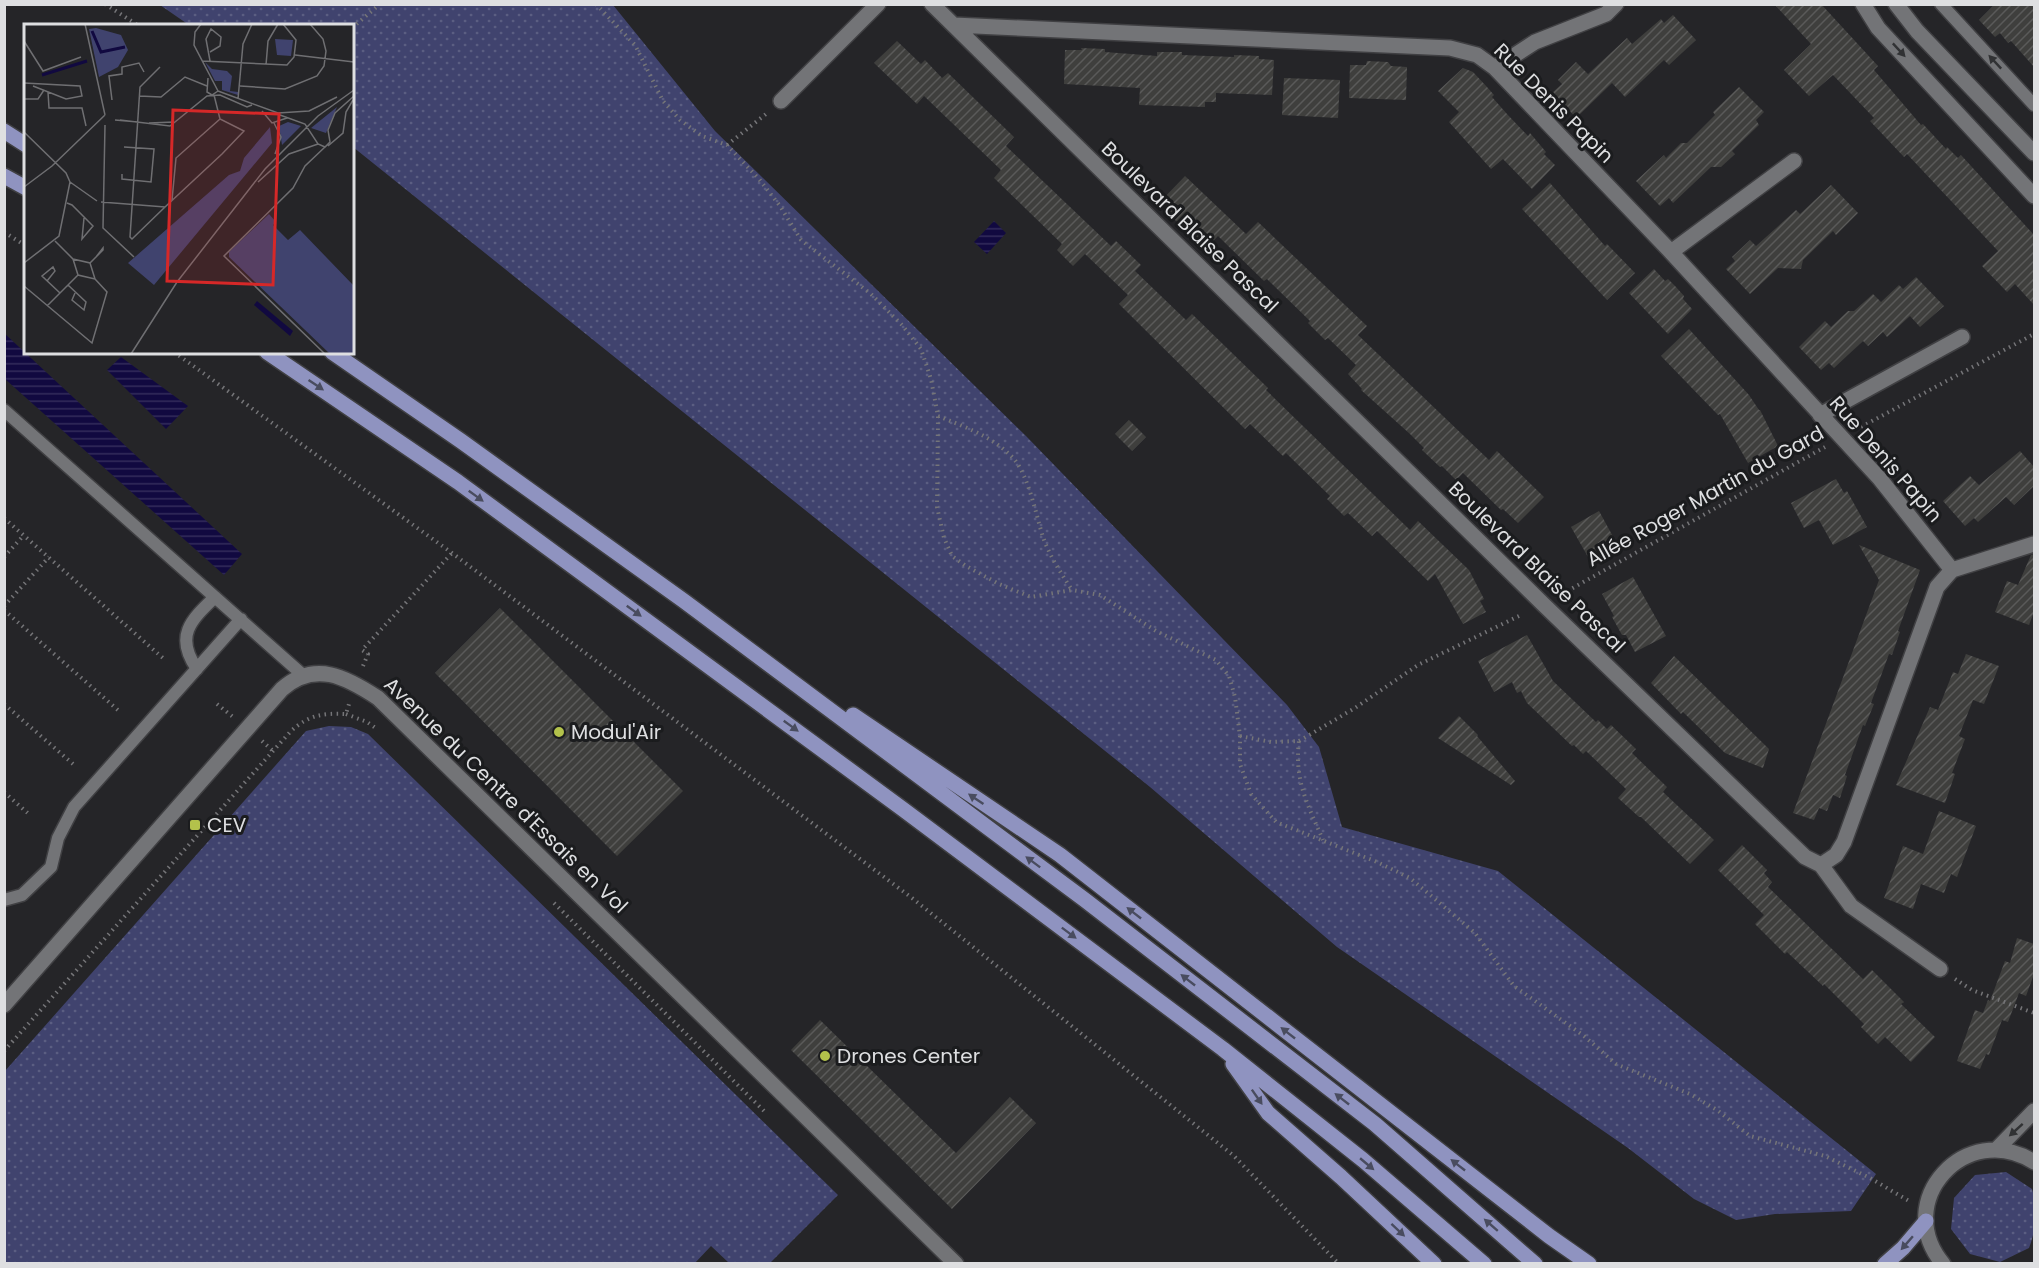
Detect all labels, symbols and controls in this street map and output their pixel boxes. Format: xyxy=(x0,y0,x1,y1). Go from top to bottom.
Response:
inset map xyxy=(24,24,354,354)
street label: Rue Denis Papin xyxy=(1488,37,1620,169)
one-way arrow xyxy=(1892,42,1905,57)
one-way arrow xyxy=(1988,55,2002,70)
street label: Boulevard Blaise Pascal xyxy=(1095,135,1285,319)
one-way arrow xyxy=(307,380,324,391)
street label: Rue Denis Papin xyxy=(1823,390,1949,528)
street label: Allée Roger Martin du Gard xyxy=(1581,419,1829,573)
street label: Boulevard Blaise Pascal xyxy=(1442,475,1632,659)
one-way arrow xyxy=(468,490,484,502)
one-way arrow xyxy=(627,604,642,616)
street label: Avenue du Centre d'Essais en Vol xyxy=(378,671,634,919)
place label: Modul'Air xyxy=(571,718,661,746)
one-way arrow xyxy=(783,720,799,732)
marker: Modul'Air xyxy=(552,725,566,739)
one-way arrow xyxy=(968,794,984,805)
place label: CEV xyxy=(207,811,247,839)
marker: CEV xyxy=(188,818,202,832)
one-way arrow xyxy=(1025,856,1040,868)
one-way arrow xyxy=(1126,906,1142,919)
one-way arrow xyxy=(1060,927,1076,939)
one-way arrow xyxy=(1180,974,1195,986)
one-way arrow xyxy=(1280,1026,1296,1039)
place label: Drones Center xyxy=(837,1042,980,1070)
marker: Drones Center xyxy=(818,1049,832,1063)
one-way arrow xyxy=(1251,1088,1263,1104)
one-way arrow xyxy=(1335,1093,1350,1105)
one-way arrow xyxy=(2008,1123,2023,1137)
one-way arrow xyxy=(1359,1157,1375,1170)
one-way arrow xyxy=(1451,1160,1466,1172)
one-way arrow xyxy=(1484,1219,1499,1232)
one-way arrow xyxy=(1391,1223,1406,1237)
one-way arrow xyxy=(1900,1235,1913,1251)

